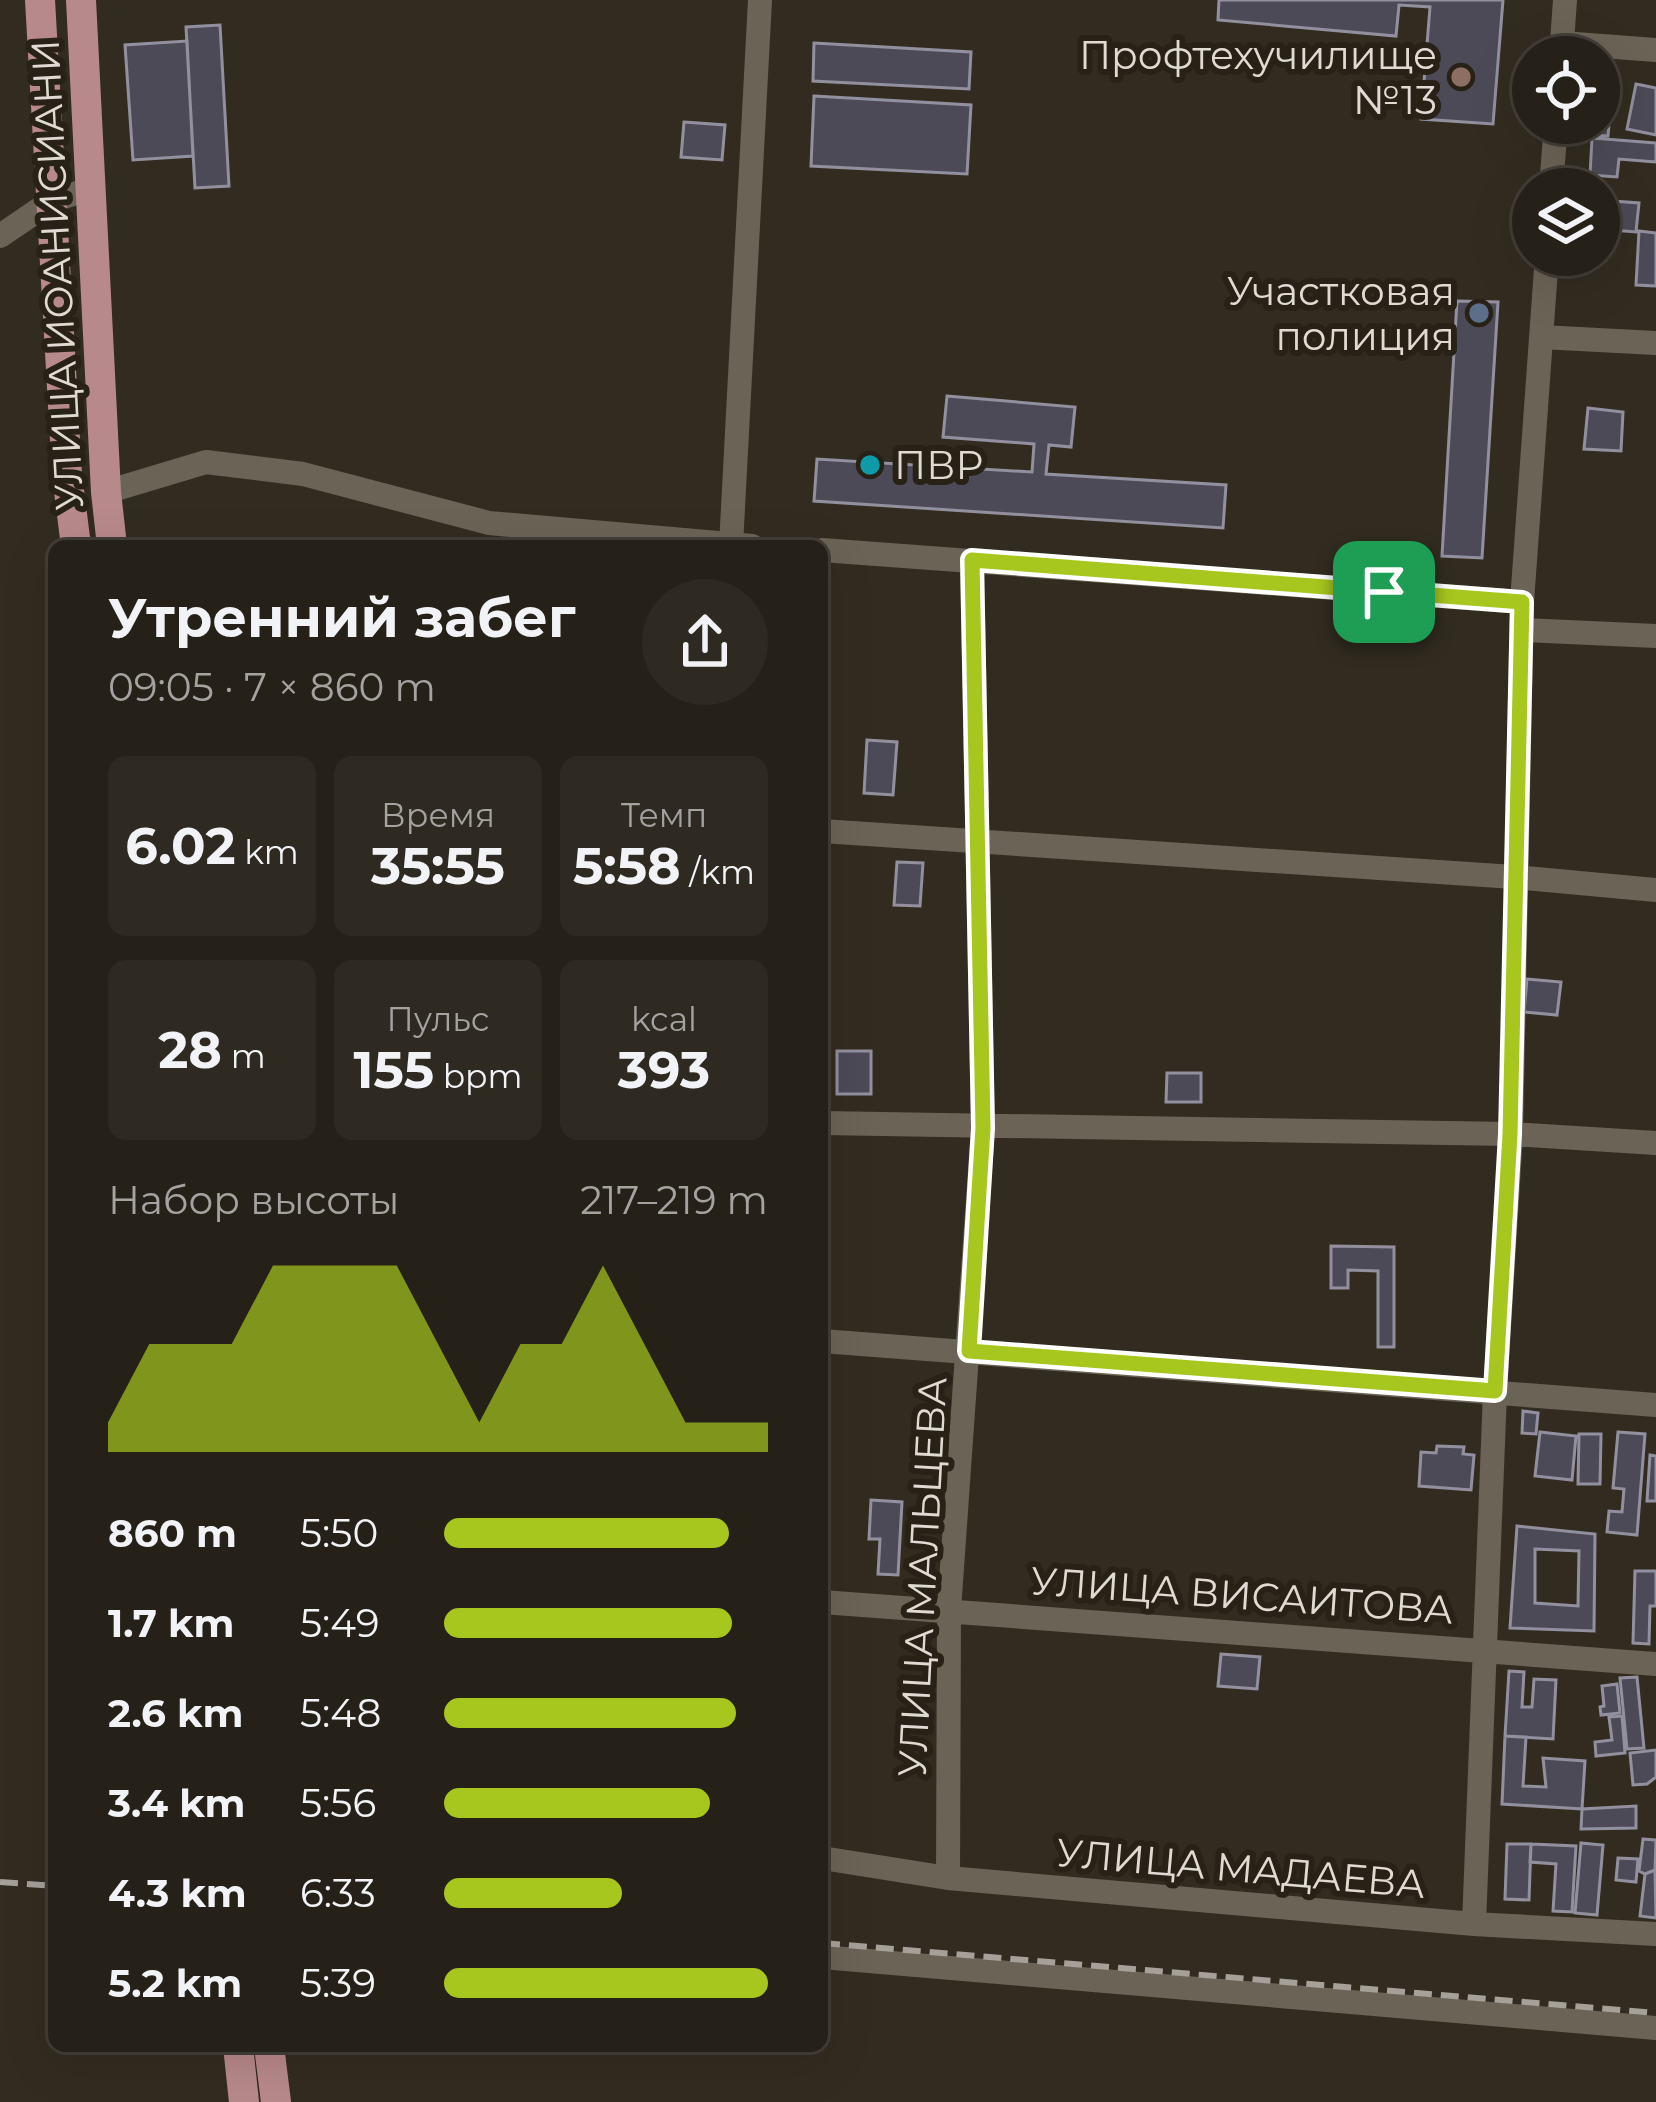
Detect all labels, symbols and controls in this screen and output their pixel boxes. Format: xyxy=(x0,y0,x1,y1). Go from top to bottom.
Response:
place label: Профтехучилище №13 xyxy=(1079,31,1437,124)
map controls xyxy=(1512,36,1620,276)
button: locate xyxy=(1512,36,1620,144)
street label: УЛИЦА ИОАНИСИАНИ xyxy=(21,38,93,512)
marker: Профтехучилище №13 xyxy=(1448,64,1474,90)
button: layers xyxy=(1512,168,1620,276)
place label: Участковая полиция xyxy=(1227,267,1455,360)
marker: Участковая полиция xyxy=(1466,300,1492,326)
place label: ПВР xyxy=(894,441,983,489)
marker: ПВР xyxy=(857,452,883,478)
pin xyxy=(1333,541,1435,643)
icon: arrive xyxy=(1351,559,1417,625)
button: share xyxy=(642,579,768,705)
text: Утренний забег xyxy=(108,585,576,651)
text: 09:05 · 7 × 860 m xyxy=(108,663,436,711)
text: Время xyxy=(381,795,495,835)
text: Темп xyxy=(621,795,707,835)
text: 6.02 xyxy=(125,815,236,877)
text: km xyxy=(236,832,299,872)
text: 35:55 xyxy=(371,835,505,897)
text: 5:58 xyxy=(573,835,681,897)
text: /km xyxy=(681,852,755,892)
text: Пульс xyxy=(387,999,489,1039)
text: kcal xyxy=(631,999,697,1039)
text: 28 xyxy=(158,1019,222,1081)
text: m xyxy=(222,1036,266,1076)
text: 155 xyxy=(354,1039,434,1101)
text: 393 xyxy=(618,1039,710,1101)
text: bpm xyxy=(434,1056,522,1096)
text: Набор высоты xyxy=(108,1176,399,1224)
text: 217–219 m xyxy=(580,1176,768,1224)
street label: УЛИЦА МАЛЬЦЕВА xyxy=(888,1376,956,1778)
text: 860 m xyxy=(108,1509,237,1557)
text: 5:50 xyxy=(300,1509,378,1557)
street label: УЛИЦА ВИСАИТОВА xyxy=(1029,1556,1455,1634)
text: 1.7 km xyxy=(108,1599,234,1647)
text: 5:49 xyxy=(300,1599,380,1647)
text: 2.6 km xyxy=(108,1689,243,1737)
text: 5:48 xyxy=(300,1689,381,1737)
text: 3.4 km xyxy=(108,1779,246,1827)
text: 5:56 xyxy=(300,1779,376,1827)
street label: УЛИЦА МАДАЕВА xyxy=(1055,1828,1427,1908)
text: 4.3 km xyxy=(108,1869,247,1917)
text: 6:33 xyxy=(300,1869,376,1917)
text: 5.2 km xyxy=(108,1959,242,2007)
text: 5:39 xyxy=(300,1959,376,2007)

